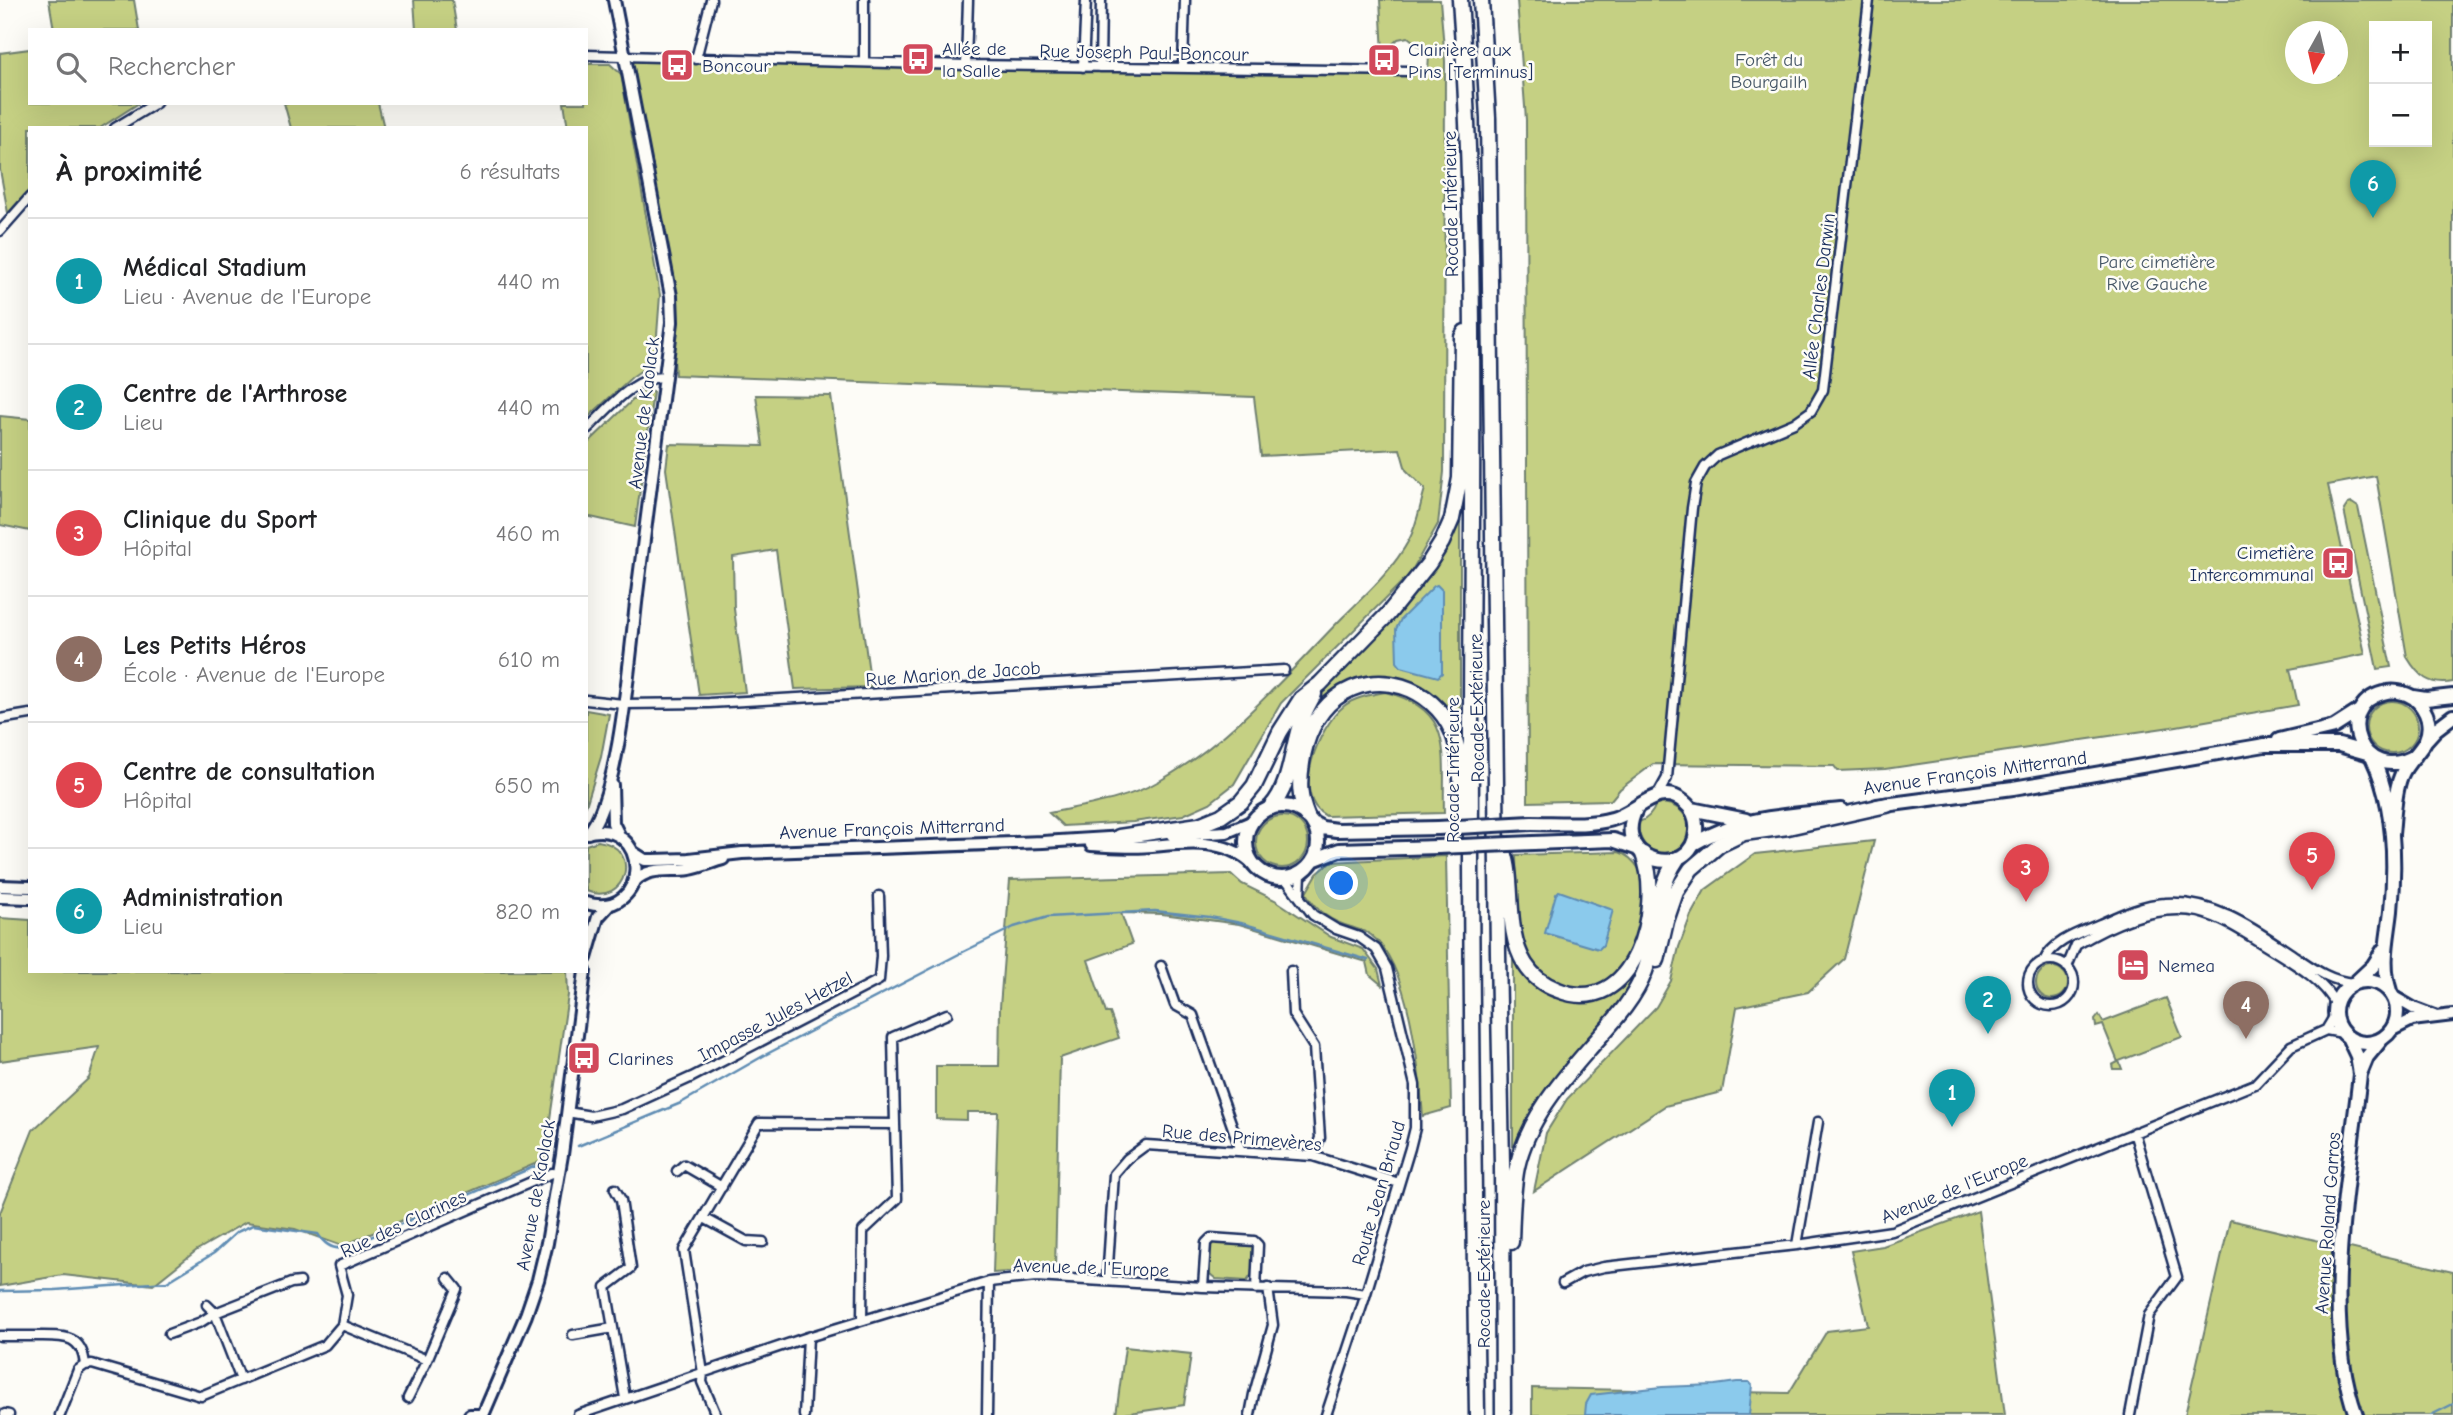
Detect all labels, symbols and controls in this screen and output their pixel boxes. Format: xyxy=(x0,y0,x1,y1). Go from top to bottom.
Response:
north arrow xyxy=(2285,21,2348,84)
map controls xyxy=(2369,21,2432,147)
button: + xyxy=(2369,21,2432,84)
search box xyxy=(28,28,588,105)
place label: Allée de la Salle xyxy=(942,38,1006,82)
place label: Clairière aux Pins [Terminus] xyxy=(1408,39,1533,83)
bus stop icon: Allée de la Salle xyxy=(899,40,937,78)
street label: Rue Joseph Paul-Boncour xyxy=(1039,40,1249,66)
bus stop icon: Clairière aux Pins [Terminus] xyxy=(1365,41,1403,79)
bus stop icon: Boncour xyxy=(658,46,696,84)
icon: search xyxy=(52,48,90,86)
park label: Forêt du Bourgailh xyxy=(1730,49,1808,93)
text: Rechercher xyxy=(108,52,235,82)
place label: Boncour xyxy=(702,55,771,77)
button: − xyxy=(2369,84,2432,147)
street label: Rocade Intérieure xyxy=(1439,131,1463,277)
text: À proximité xyxy=(56,154,202,189)
text: 6 résultats xyxy=(460,158,560,185)
pin: 6 xyxy=(2350,160,2396,218)
street label: Allée Charles Darwin xyxy=(1798,212,1840,381)
park label: Parc cimetière Rive Gauche xyxy=(2099,251,2215,295)
text: Médical Stadium xyxy=(123,253,307,283)
text: 1 xyxy=(74,268,84,295)
text: 440 m xyxy=(497,268,560,295)
text: Lieu · Avenue de l'Europe xyxy=(123,283,371,310)
street label: Avenue de Kaolack xyxy=(624,335,664,490)
text: Centre de l'Arthrose xyxy=(123,379,347,409)
text: 2 xyxy=(73,394,85,421)
text: 440 m xyxy=(497,394,560,421)
text: Lieu xyxy=(123,409,163,436)
text: Clinique du Sport xyxy=(123,505,317,535)
text: 3 xyxy=(73,520,85,547)
text: 460 m xyxy=(496,520,560,547)
text: Hôpital xyxy=(123,535,192,562)
place label: Cimetière Intercommunal xyxy=(2190,542,2314,586)
bus stop icon: Cimetière Intercommunal xyxy=(2319,544,2357,582)
text: Les Petits Héros xyxy=(123,631,306,661)
street label: Rocade Extérieure xyxy=(1465,633,1489,783)
text: 4 xyxy=(74,646,84,673)
text: 610 m xyxy=(498,646,560,673)
street label: Rue Marion de Jacob xyxy=(865,657,1041,691)
text: École · Avenue de l'Europe xyxy=(123,661,385,688)
street label: Rocade Intérieure xyxy=(1442,697,1464,843)
street label: Avenue François Mitterrand xyxy=(1862,746,2088,800)
text: Centre de consultation xyxy=(123,757,375,787)
text: 5 xyxy=(73,772,85,799)
text: 650 m xyxy=(494,772,560,799)
text: Hôpital xyxy=(123,787,192,814)
street label: Avenue François Mitterrand xyxy=(779,814,1005,844)
pin: 5 xyxy=(2289,832,2335,890)
pin: 3 xyxy=(2003,844,2049,902)
your location xyxy=(1324,866,1358,900)
text: Administration xyxy=(123,883,283,913)
text: 6 xyxy=(73,898,85,925)
text: 820 m xyxy=(495,898,560,925)
text: Lieu xyxy=(123,913,163,940)
hotel icon: Nemea xyxy=(2114,946,2152,984)
place label: Nemea xyxy=(2158,955,2215,977)
street label: Impasse Jules Hetzel xyxy=(695,967,856,1067)
pin: 2 xyxy=(1965,976,2011,1034)
pin: 4 xyxy=(2223,981,2269,1039)
bus stop icon: Clarines xyxy=(565,1039,603,1077)
place label: Clarines xyxy=(608,1048,674,1070)
pin: 1 xyxy=(1929,1069,1975,1127)
street label: Avenue de Kaolack xyxy=(512,1117,560,1272)
street label: Route Jean Briaud xyxy=(1348,1118,1410,1268)
street label: Rue des Primevères xyxy=(1161,1120,1323,1156)
street label: Avenue Roland Garros xyxy=(2311,1131,2345,1315)
street label: Avenue de l'Europe xyxy=(1878,1149,2031,1228)
street label: Rue des Clarines xyxy=(337,1185,470,1263)
street label: Rocade Extérieure xyxy=(1473,1200,1495,1348)
street label: Avenue de l'Europe xyxy=(1013,1254,1169,1282)

